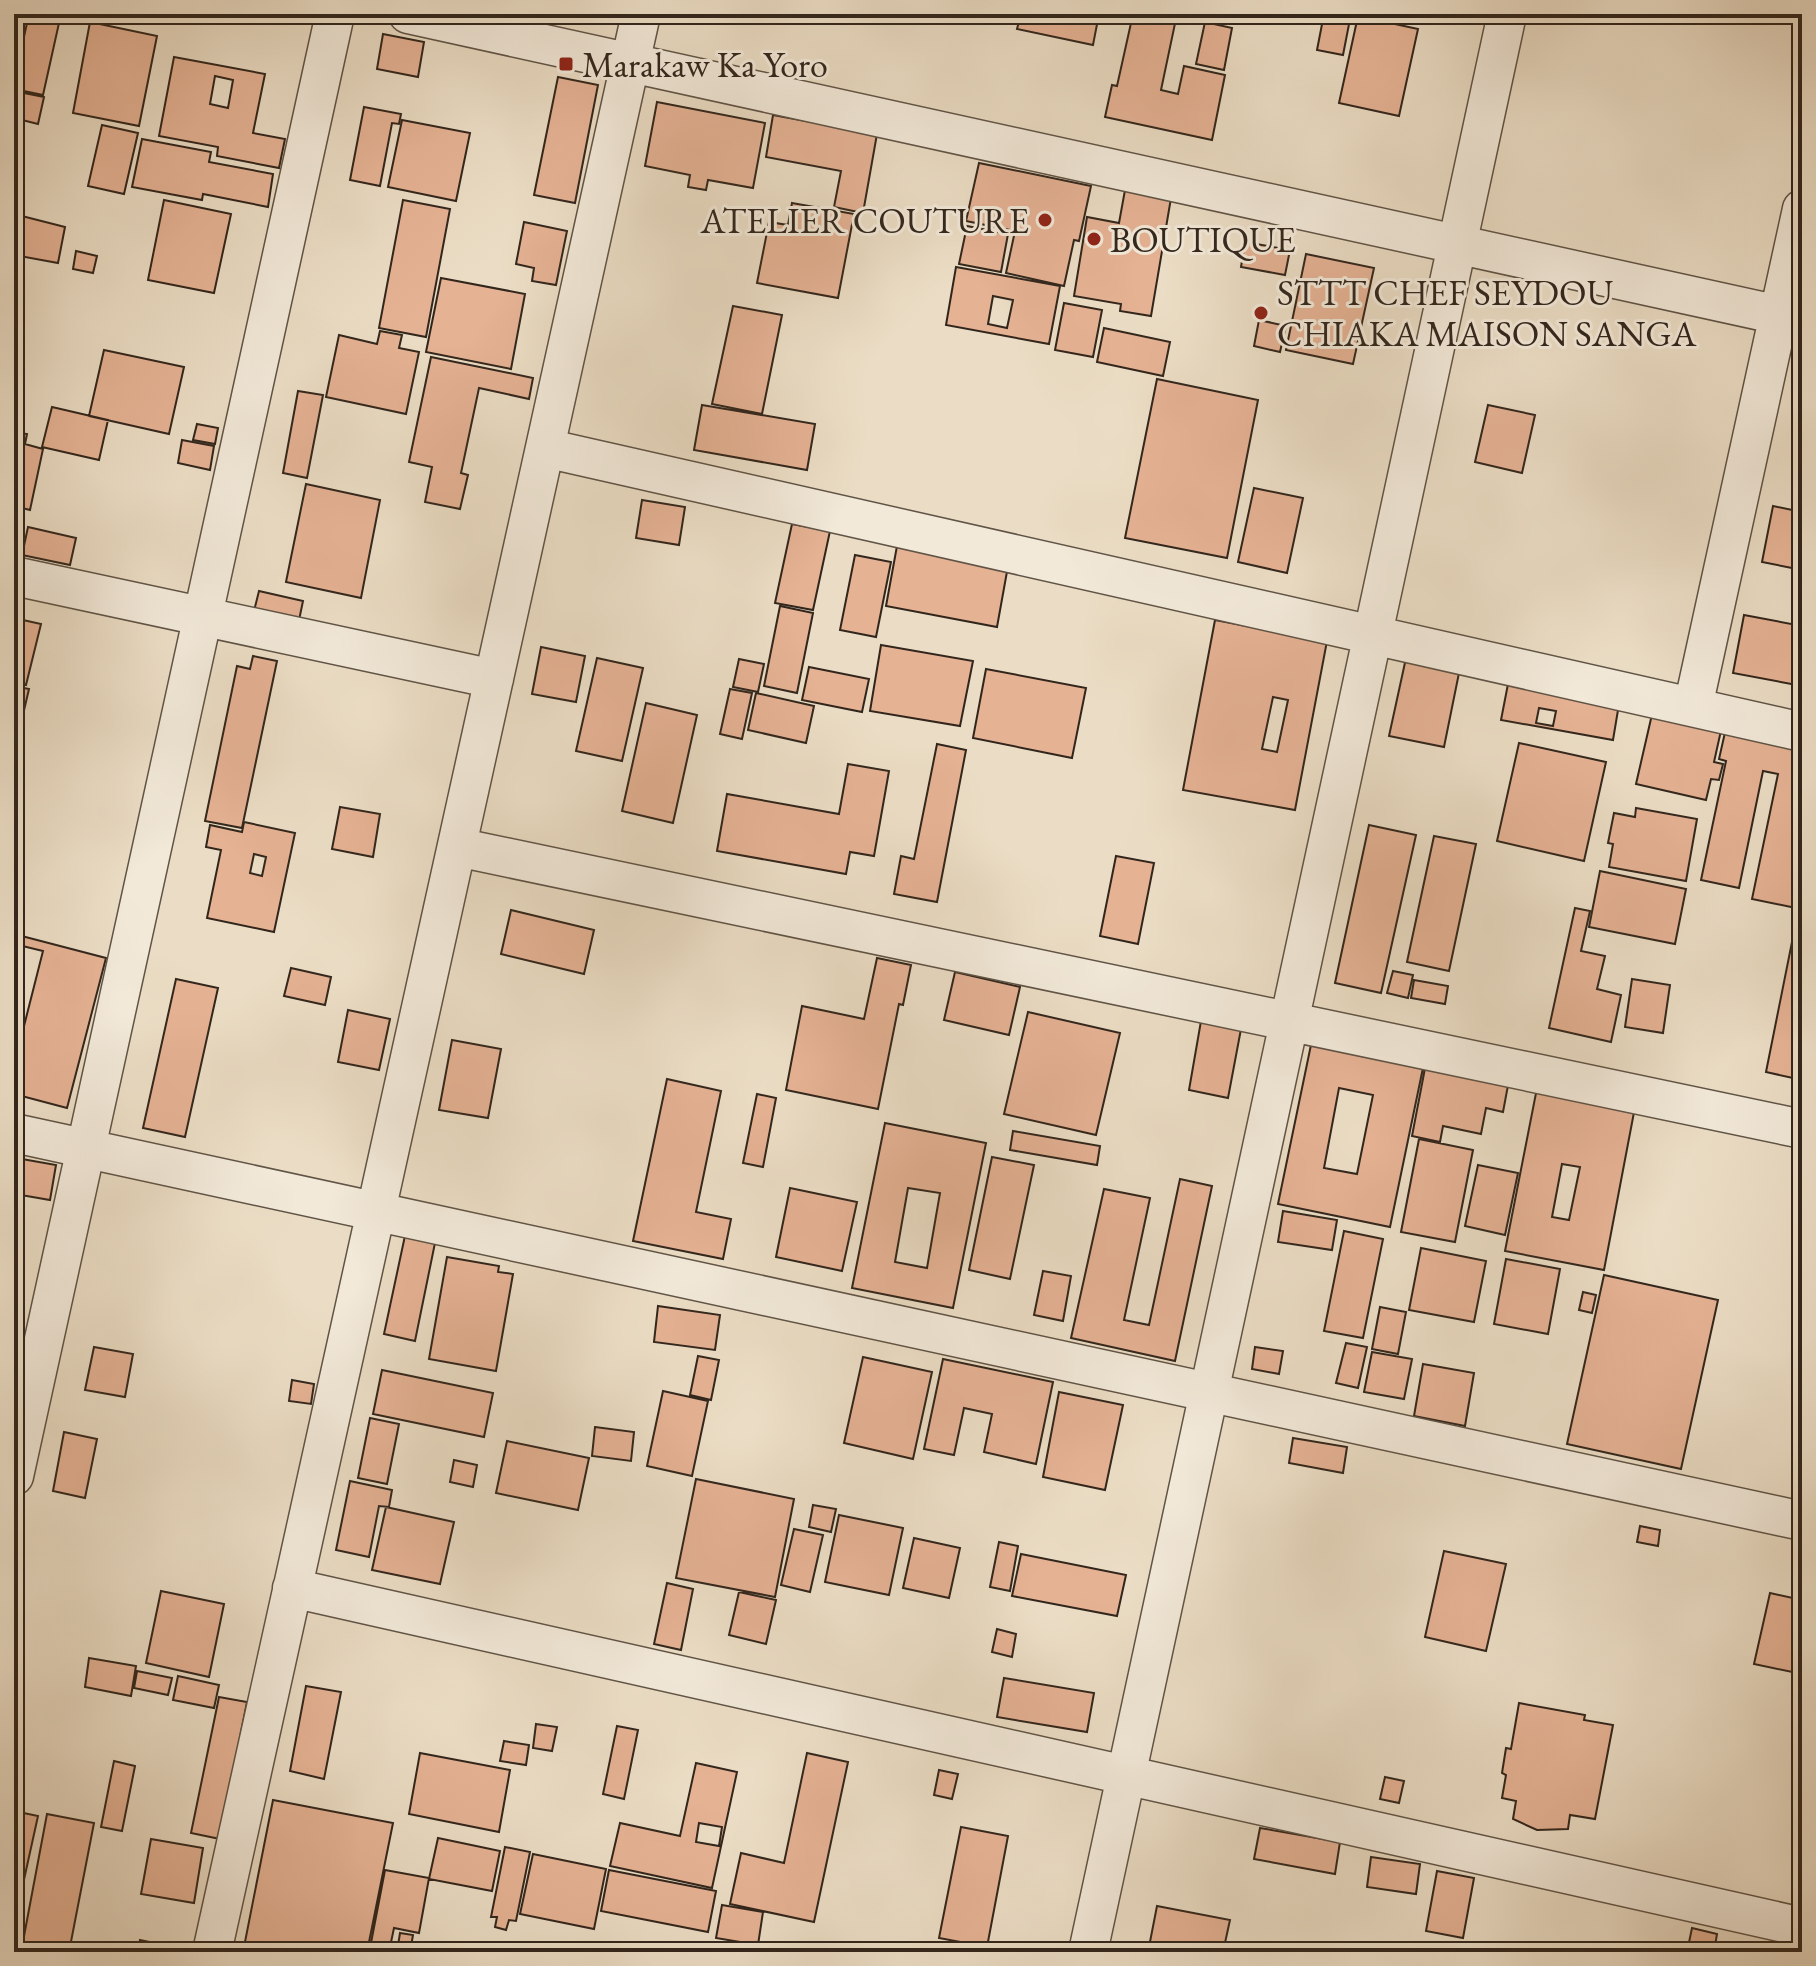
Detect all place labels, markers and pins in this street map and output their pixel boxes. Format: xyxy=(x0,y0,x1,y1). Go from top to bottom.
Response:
place label: Marakaw Ka Yoro xyxy=(582,41,828,88)
marker: Marakaw Ka Yoro xyxy=(557,55,575,73)
place label: ATELIER COUTURE xyxy=(699,197,1029,244)
marker: ATELIER COUTURE xyxy=(1036,211,1054,229)
place label: BOUTIQUE xyxy=(1110,216,1296,263)
marker: BOUTIQUE xyxy=(1085,230,1103,248)
place label: STTT CHEF SEYDOU CHIAKA MAISON SANGA xyxy=(1277,269,1697,357)
marker: STTT CHEF SEYDOU CHIAKA MAISON SANGA xyxy=(1252,304,1270,322)

